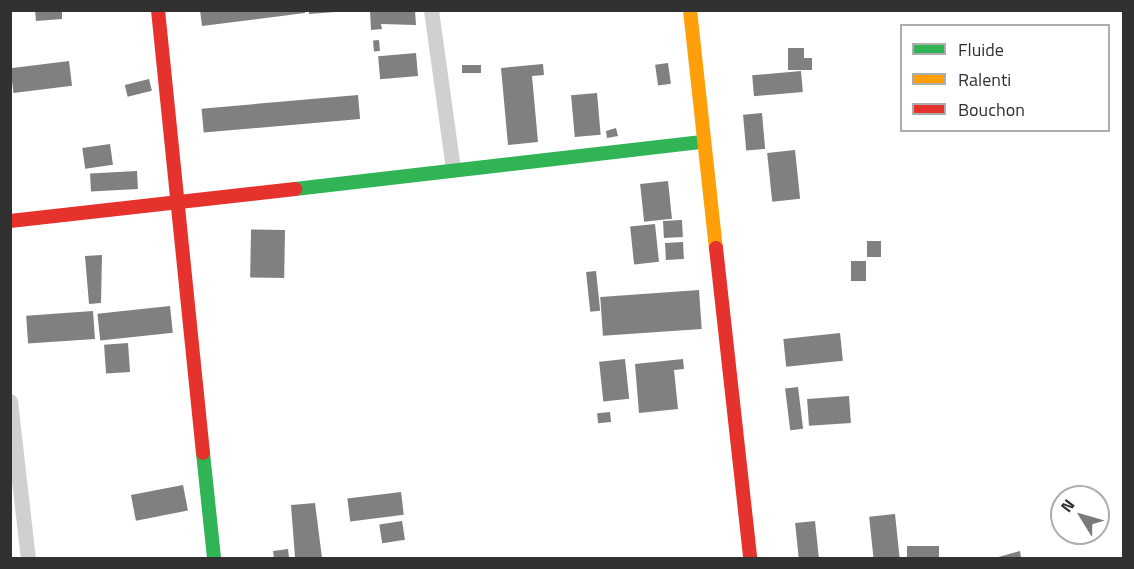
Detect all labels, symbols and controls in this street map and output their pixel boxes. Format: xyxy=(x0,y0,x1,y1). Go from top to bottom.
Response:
legend xyxy=(900,24,1110,132)
text: Fluide xyxy=(958,36,1004,63)
text: Ralenti xyxy=(958,66,1011,93)
text: Bouchon xyxy=(958,96,1025,123)
north arrow xyxy=(1050,485,1110,545)
text: N xyxy=(1054,494,1080,517)

